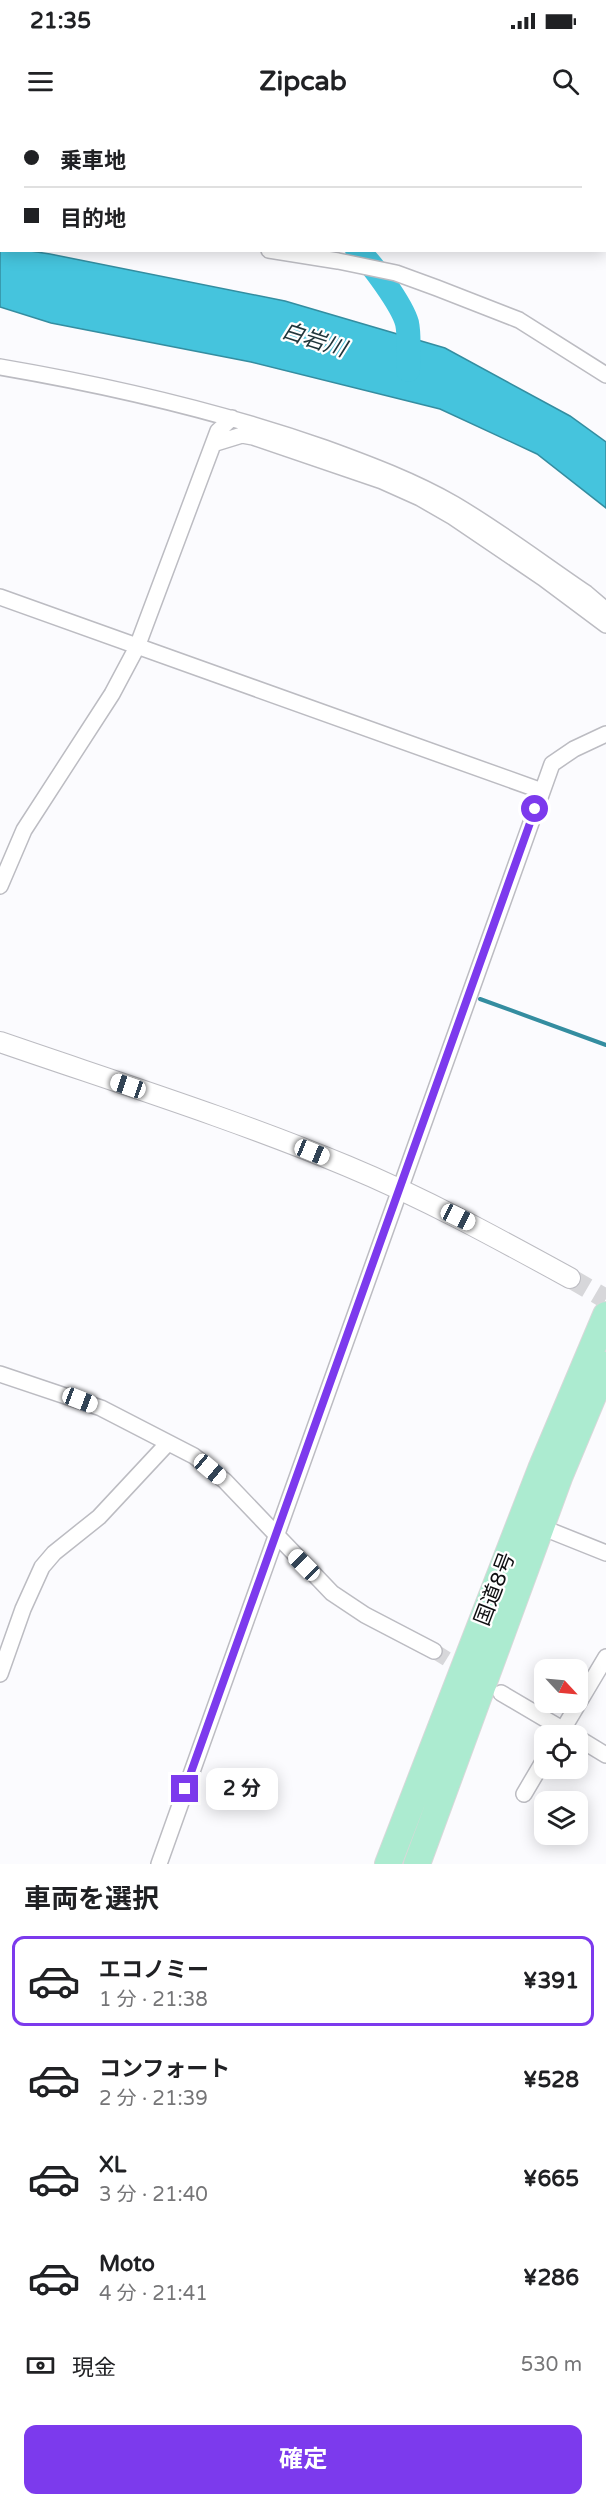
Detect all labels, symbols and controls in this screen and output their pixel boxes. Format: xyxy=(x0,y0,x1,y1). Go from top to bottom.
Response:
text: 21:35 xyxy=(30,8,91,34)
icon: menu xyxy=(24,65,57,98)
text: Zipcab xyxy=(259,65,347,98)
icon: search xyxy=(549,65,582,98)
text: 乗車地 xyxy=(60,148,126,174)
text: 目的地 xyxy=(60,206,126,232)
water label: 白岩川 xyxy=(279,317,351,363)
route start xyxy=(521,795,548,822)
car xyxy=(108,1072,148,1100)
car xyxy=(292,1137,332,1167)
car xyxy=(438,1201,478,1233)
car xyxy=(60,1385,100,1415)
car xyxy=(190,1451,230,1487)
car xyxy=(285,1546,323,1584)
street label: 国道8号 xyxy=(470,1549,520,1629)
north arrow xyxy=(534,1659,588,1713)
map controls xyxy=(534,1659,588,1845)
button: locate xyxy=(534,1725,588,1779)
callout: 2 分 xyxy=(206,1768,278,1810)
route end xyxy=(171,1775,198,1802)
text: 2 分 xyxy=(223,1777,261,1801)
button: layers xyxy=(534,1791,588,1845)
text: 車両を選択 xyxy=(24,1883,159,1916)
icon: car xyxy=(27,1954,81,2008)
text: エコノミー xyxy=(99,1957,209,1983)
text: ¥391 xyxy=(523,1968,579,1994)
text: 1 分 · 21:38 xyxy=(99,1988,208,2012)
icon: car xyxy=(27,2053,81,2107)
text: コンフォート xyxy=(99,2056,230,2082)
text: ¥528 xyxy=(523,2067,579,2093)
text: 2 分 · 21:39 xyxy=(99,2087,208,2111)
icon: car xyxy=(27,2152,81,2206)
text: XL xyxy=(99,2152,126,2178)
text: ¥665 xyxy=(523,2166,579,2192)
text: 3 分 · 21:40 xyxy=(99,2183,208,2207)
icon: car xyxy=(27,2251,81,2305)
text: Moto xyxy=(99,2251,155,2277)
text: ¥286 xyxy=(523,2265,579,2291)
text: 4 分 · 21:41 xyxy=(99,2282,208,2306)
icon: cash xyxy=(24,2349,57,2382)
text: 530 m xyxy=(521,2353,582,2377)
text: 現金 xyxy=(72,2355,116,2381)
button: 確定 xyxy=(24,2425,582,2494)

